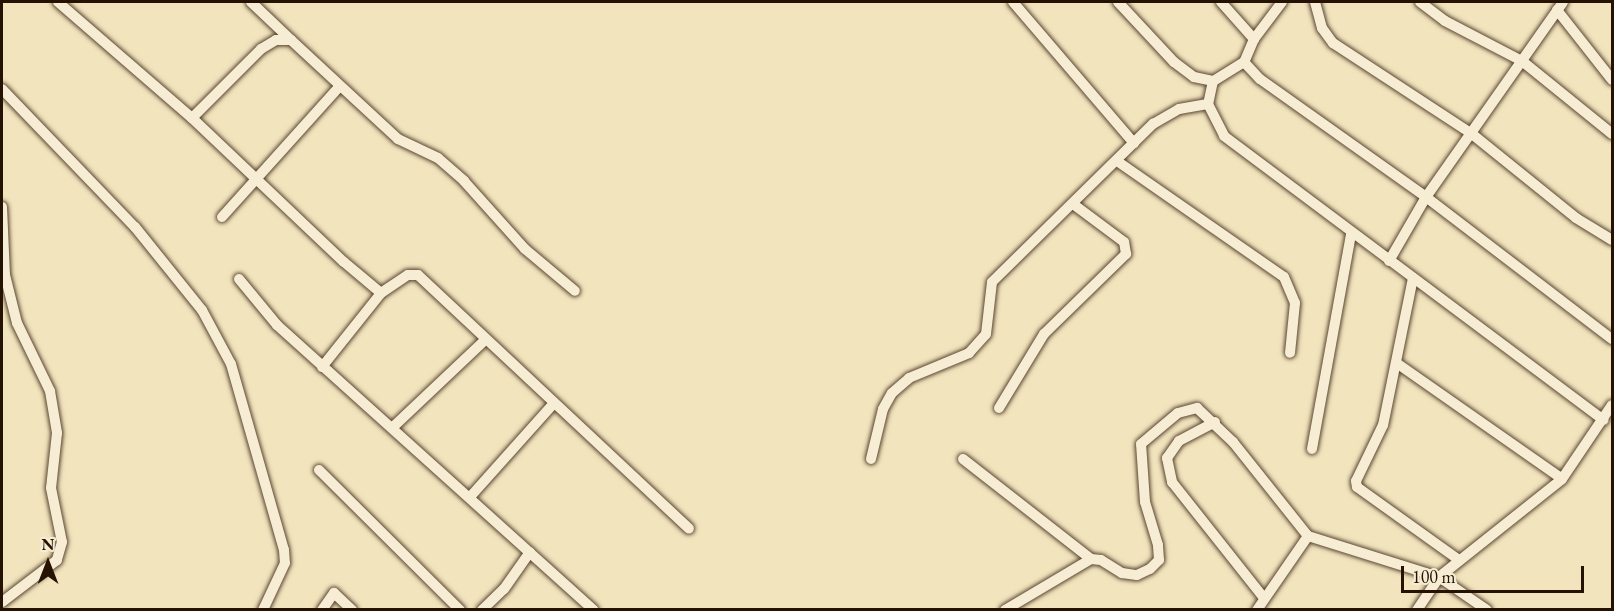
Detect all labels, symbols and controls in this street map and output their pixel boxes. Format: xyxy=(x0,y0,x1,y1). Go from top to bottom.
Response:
north arrow xyxy=(18,533,78,593)
text: N xyxy=(42,534,54,555)
scale bar xyxy=(1404,554,1587,592)
text: 100 m xyxy=(1412,565,1456,588)

